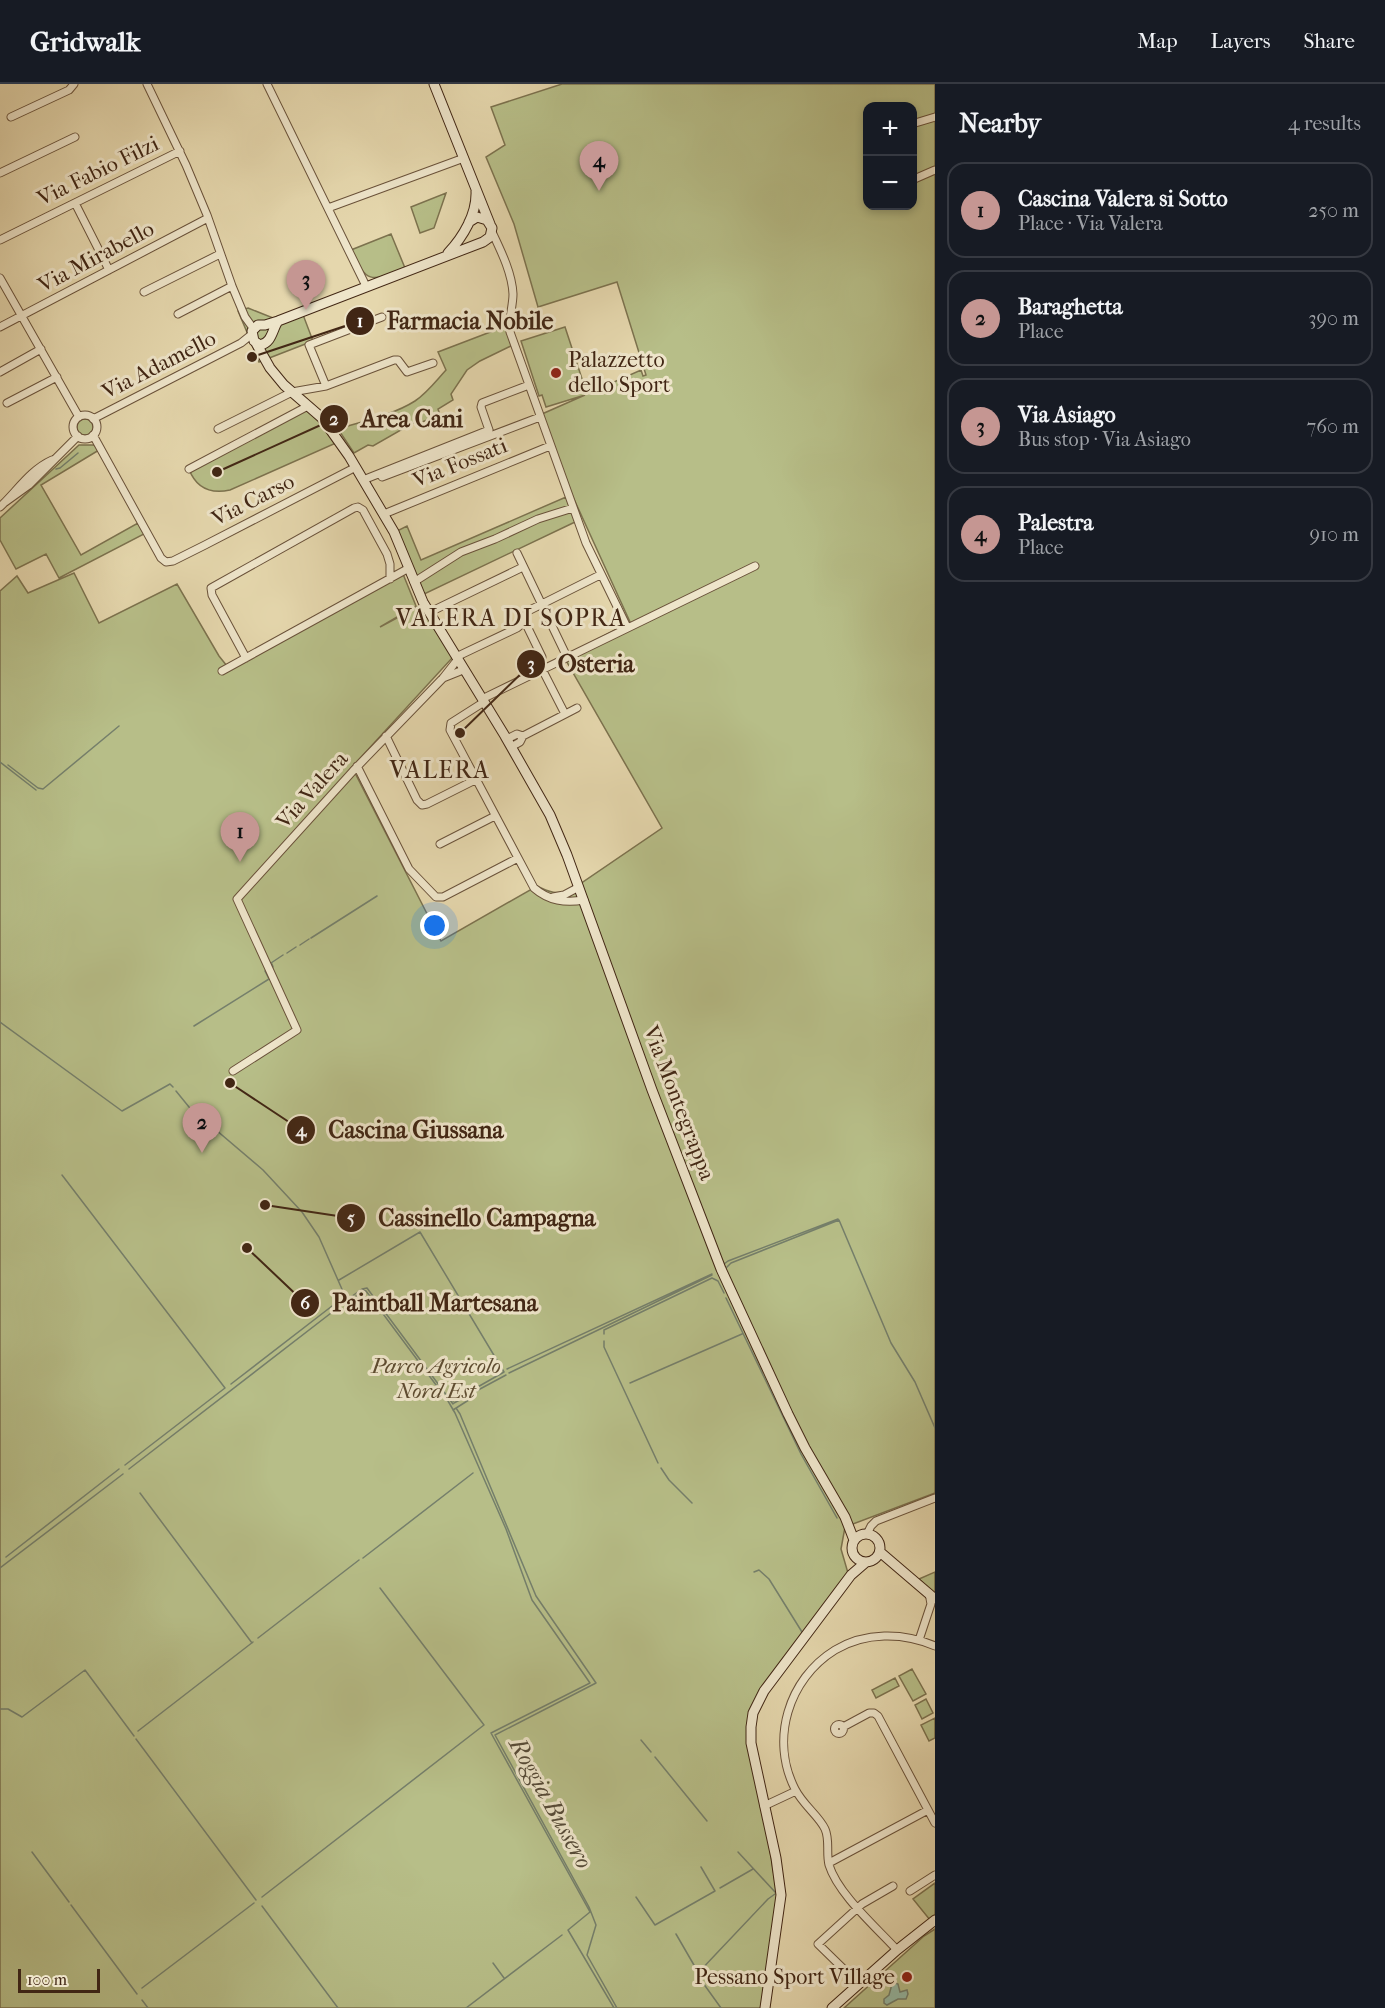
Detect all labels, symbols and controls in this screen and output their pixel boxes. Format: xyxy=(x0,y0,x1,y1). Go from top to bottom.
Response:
text: Gridwalk xyxy=(30,25,141,58)
text: Map xyxy=(1137,29,1178,53)
text: Layers xyxy=(1211,29,1270,53)
text: Share xyxy=(1303,29,1355,53)
map controls xyxy=(863,102,917,210)
button: + xyxy=(863,102,917,156)
text: Nearby xyxy=(959,108,1041,139)
text: 4 results xyxy=(1288,112,1361,135)
street label: Via Fabio Filzi xyxy=(32,130,163,212)
pin: 4 xyxy=(580,141,618,191)
button: − xyxy=(863,156,917,210)
text: Cascina Valera si Sotto xyxy=(1018,186,1228,212)
text: 1 xyxy=(977,199,984,222)
text: 250 m xyxy=(1308,199,1359,222)
text: Place · Via Valera xyxy=(1018,212,1163,235)
street label: Via Mirabello xyxy=(33,216,158,299)
pin: 3 xyxy=(286,260,326,310)
text: Baraghetta xyxy=(1018,294,1123,320)
callout: Farmacia Nobile xyxy=(345,300,565,342)
text: Farmacia Nobile xyxy=(386,307,553,335)
text: 2 xyxy=(975,307,986,330)
text: 390 m xyxy=(1308,307,1359,330)
text: 1 xyxy=(357,311,363,332)
text: Place xyxy=(1018,320,1064,343)
street label: Via Adamello xyxy=(97,325,220,405)
place label: Palazzetto dello Sport xyxy=(568,347,670,398)
marker: Palazzetto dello Sport xyxy=(549,366,563,380)
callout: Area Cani xyxy=(319,398,475,440)
text: Via Asiago xyxy=(1018,402,1116,428)
text: Area Cani xyxy=(359,405,464,433)
text: 2 xyxy=(329,409,339,430)
text: 3 xyxy=(976,415,985,438)
text: 760 m xyxy=(1307,415,1359,438)
text: Bus stop · Via Asiago xyxy=(1018,428,1191,451)
street label: Via Fossati xyxy=(408,432,511,494)
street label: Via Carso xyxy=(206,468,299,532)
text: Palestra xyxy=(1018,510,1094,536)
text: 4 xyxy=(975,523,986,546)
text: 910 m xyxy=(1310,523,1359,546)
text: Place xyxy=(1018,536,1064,559)
district label: VALERA DI SOPRA xyxy=(395,604,626,632)
callout: Osteria xyxy=(516,643,647,685)
text: Osteria xyxy=(558,650,635,678)
text: 3 xyxy=(527,654,535,675)
street label: Via Valera xyxy=(270,745,354,835)
district label: VALERA xyxy=(389,756,490,784)
pin: 1 xyxy=(220,812,260,862)
your location xyxy=(420,911,449,940)
street label: Via Montegrappa xyxy=(637,1021,721,1185)
pin: 2 xyxy=(182,1104,222,1153)
callout: Cascina Giussana xyxy=(286,1109,515,1151)
text: Cascina Giussana xyxy=(328,1116,505,1144)
text: 4 xyxy=(295,1120,308,1141)
callout: Cassinello Campagna xyxy=(336,1197,608,1239)
text: Cassinello Campagna xyxy=(378,1204,597,1232)
text: 5 xyxy=(347,1208,355,1229)
callout: Paintball Martesana xyxy=(290,1282,550,1324)
text: Paintball Martesana xyxy=(332,1289,539,1317)
text: 6 xyxy=(300,1293,311,1314)
park label: Parco Agricolo Nord Est xyxy=(370,1353,501,1404)
water label: Roggia Bussero xyxy=(503,1731,598,1873)
place label: Pessano Sport Village xyxy=(694,1964,895,1990)
scale bar xyxy=(18,1966,100,1994)
text: 100 m xyxy=(27,1970,67,1989)
marker: Pessano Sport Village xyxy=(900,1970,914,1984)

